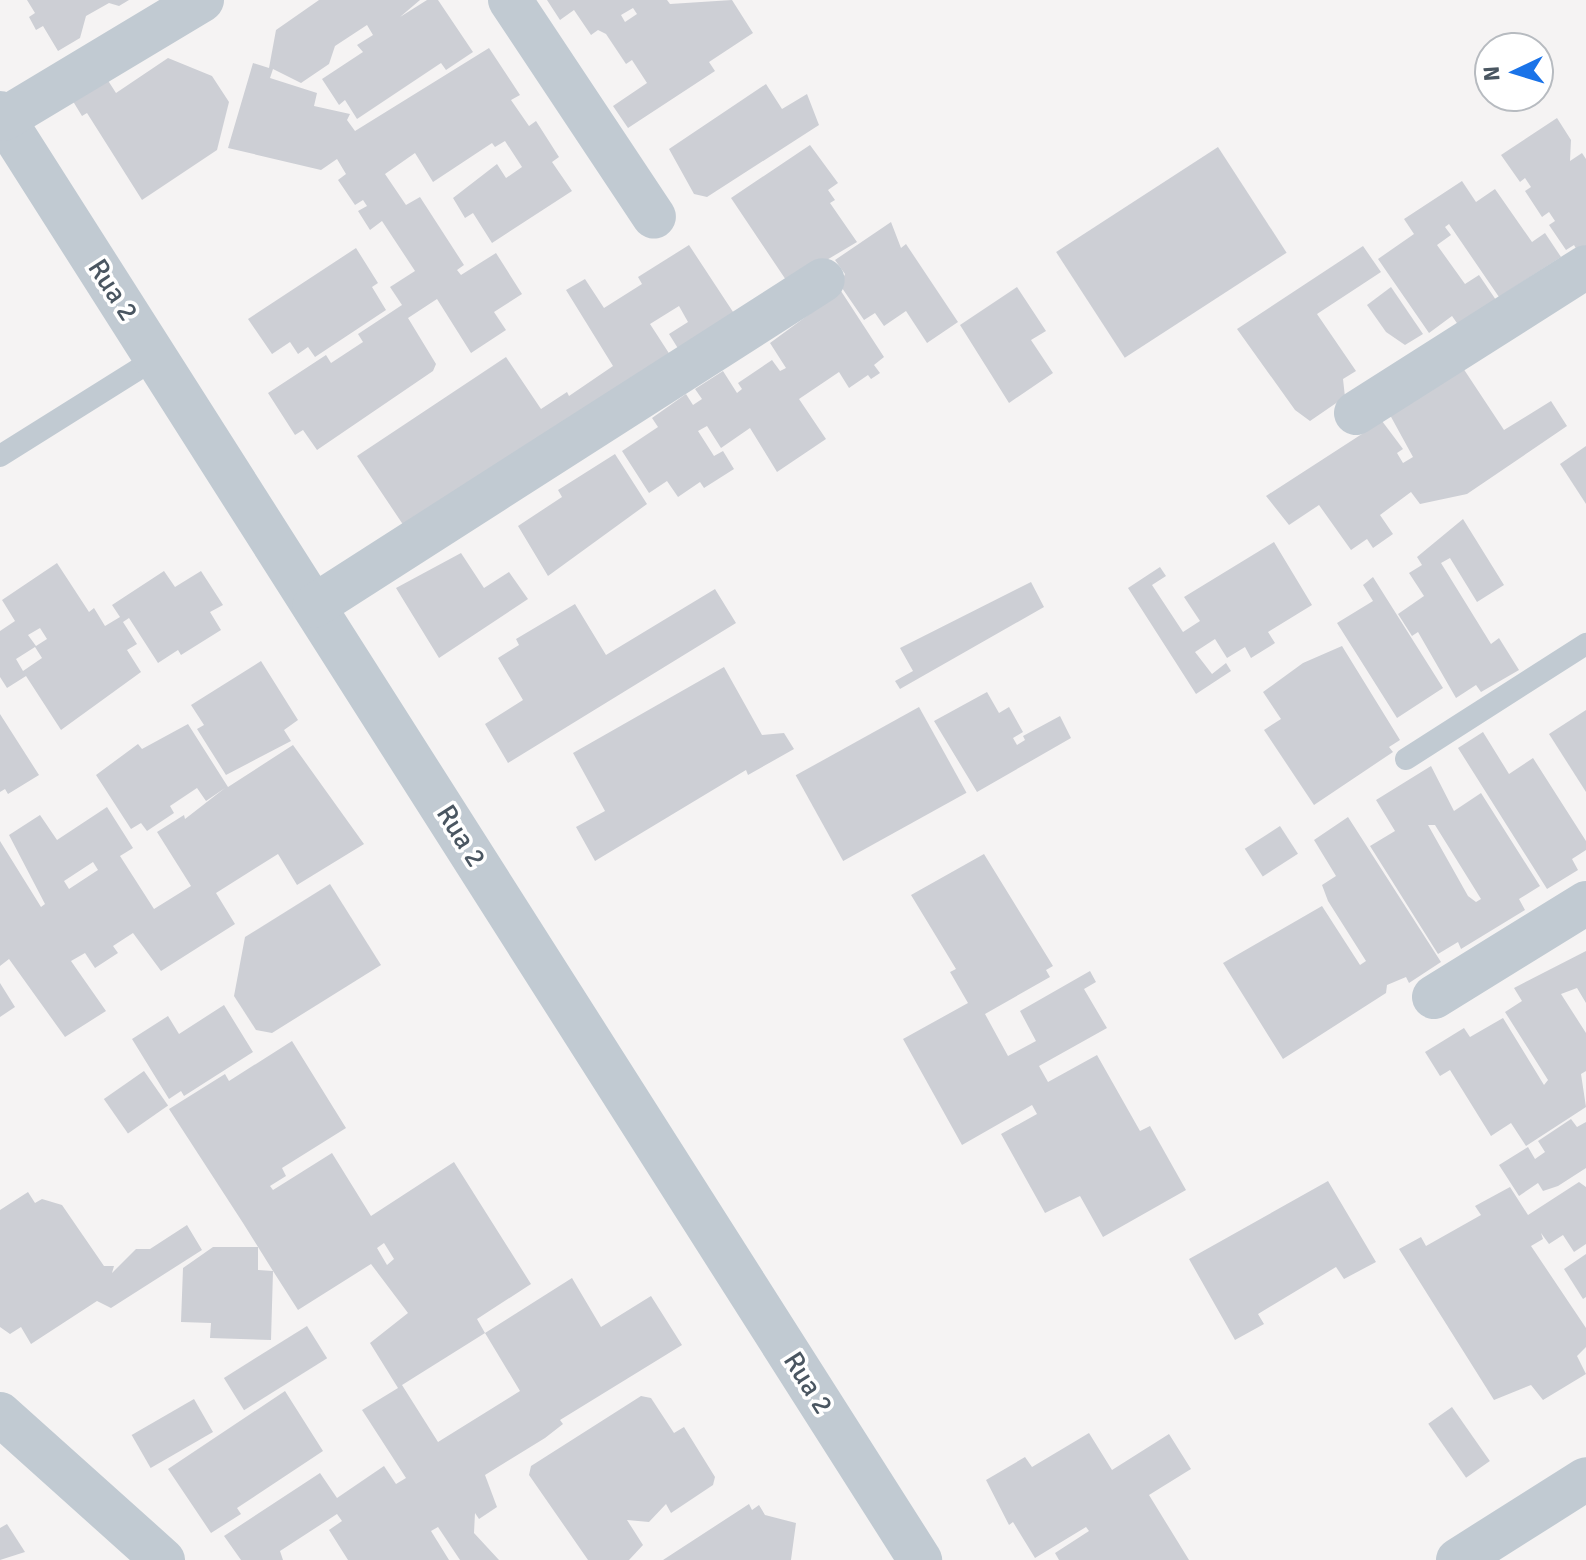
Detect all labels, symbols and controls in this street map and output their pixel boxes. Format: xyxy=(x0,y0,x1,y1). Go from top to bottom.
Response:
north arrow xyxy=(1474,32,1554,112)
text: N xyxy=(1478,65,1506,82)
street label: Rua 2 xyxy=(81,253,145,327)
street label: Rua 2 xyxy=(429,799,493,873)
street label: Rua 2 xyxy=(776,1346,840,1420)

